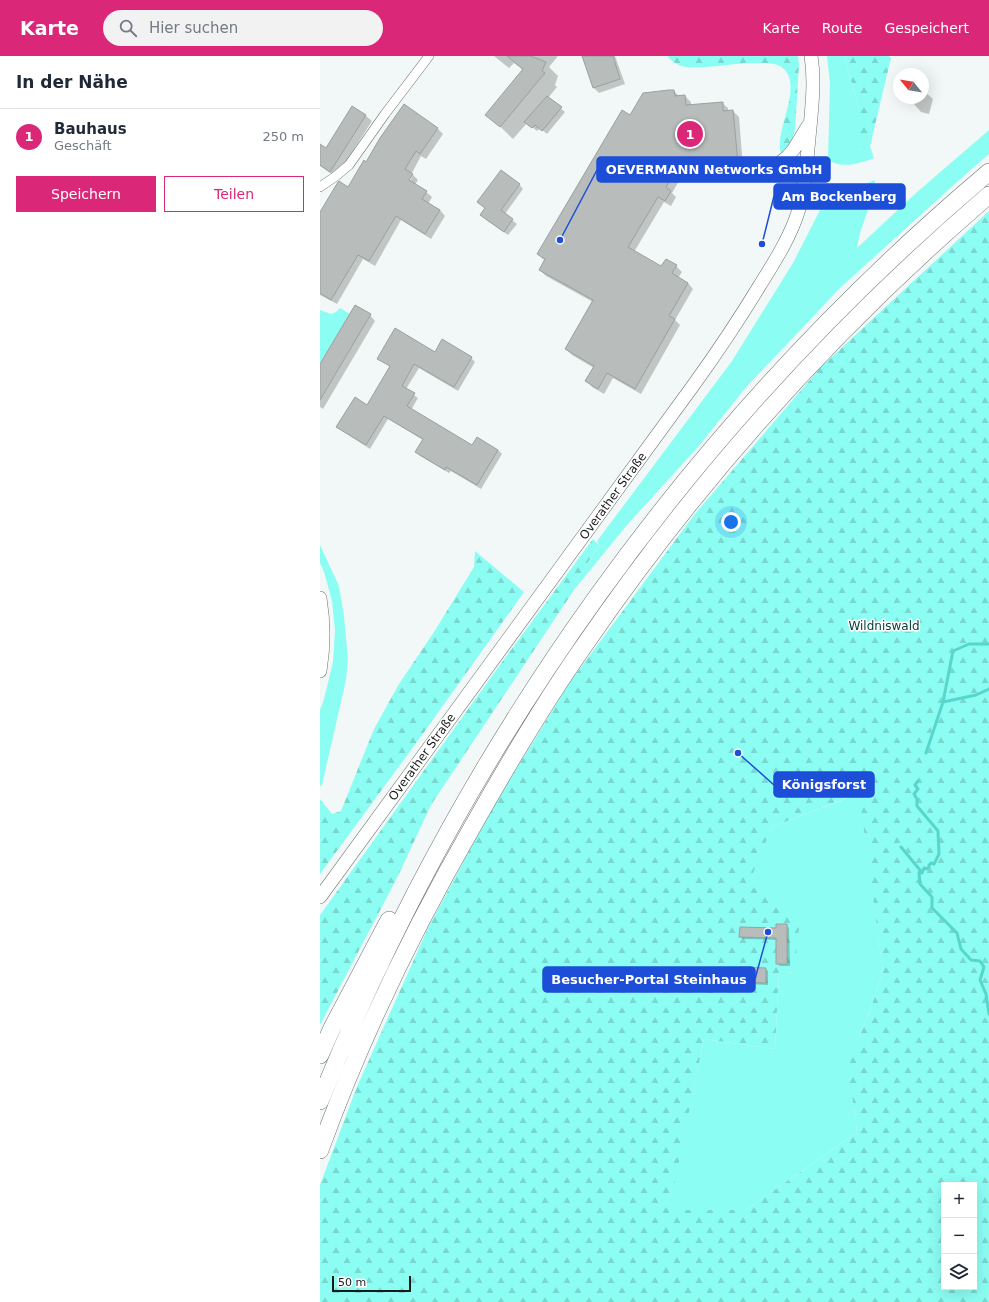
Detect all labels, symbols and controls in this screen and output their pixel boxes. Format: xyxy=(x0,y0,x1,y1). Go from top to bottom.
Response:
search box xyxy=(103,10,383,46)
text: Karte xyxy=(20,17,79,39)
icon: search xyxy=(117,17,139,39)
text: Hier suchen xyxy=(149,19,238,37)
text: Karte xyxy=(762,20,800,36)
text: Route xyxy=(822,20,862,36)
text: Gespeichert xyxy=(884,20,969,36)
north arrow xyxy=(893,68,929,104)
text: In der Nähe xyxy=(16,72,128,92)
pin: 1 xyxy=(677,119,703,149)
text: Bauhaus xyxy=(54,120,127,138)
text: 1 xyxy=(24,129,34,144)
text: 250 m xyxy=(262,129,304,144)
text: Geschäft xyxy=(54,138,112,153)
callout: OEVERMANN Networks GmbH xyxy=(597,157,830,182)
text: OEVERMANN Networks GmbH xyxy=(606,162,822,177)
button: Speichern xyxy=(16,176,156,212)
button: Teilen xyxy=(164,176,304,212)
callout: Am Bockenberg xyxy=(774,184,905,209)
text: Am Bockenberg xyxy=(782,189,896,204)
street label: Overather Straße xyxy=(577,450,649,542)
your location xyxy=(721,512,741,532)
park label: Wildniswald xyxy=(848,619,920,633)
street label: Overather Straße xyxy=(386,711,458,803)
callout: Königsforst xyxy=(774,772,874,797)
text: Königsforst xyxy=(782,777,866,792)
callout: Besucher-Portal Steinhaus xyxy=(543,967,755,992)
text: Besucher-Portal Steinhaus xyxy=(551,972,747,987)
map controls xyxy=(941,1182,977,1290)
button: + xyxy=(941,1182,977,1218)
button: − xyxy=(941,1218,977,1254)
button: layers xyxy=(941,1254,977,1290)
scale bar xyxy=(332,1274,411,1293)
text: 50 m xyxy=(338,1276,366,1289)

